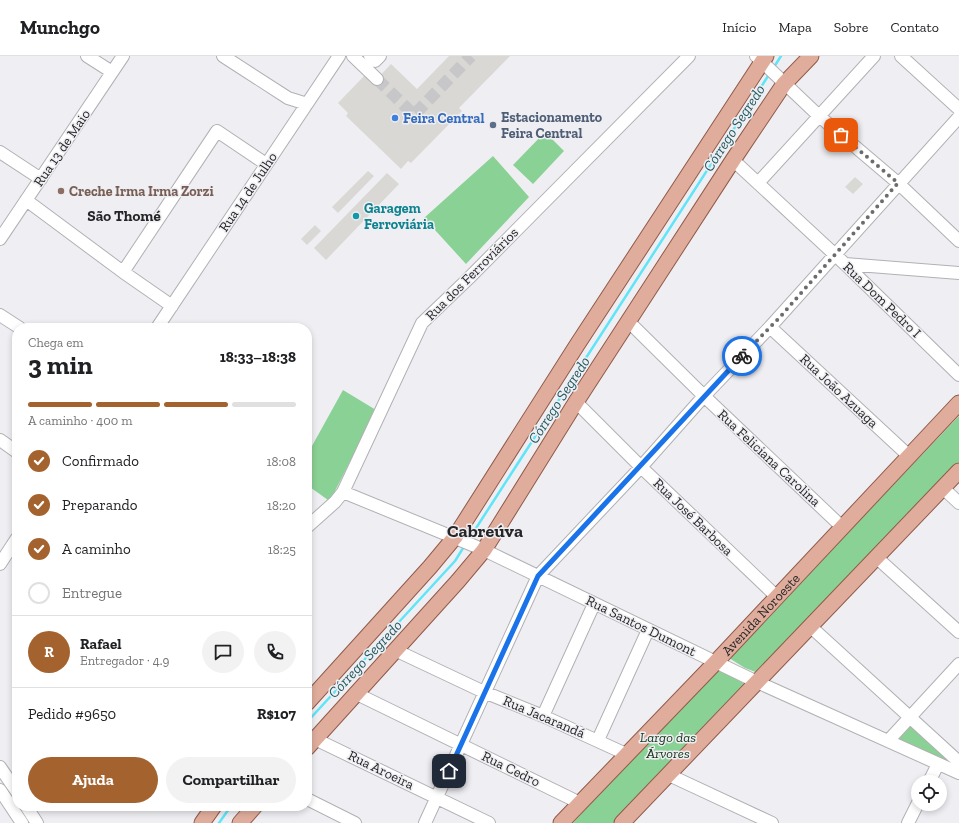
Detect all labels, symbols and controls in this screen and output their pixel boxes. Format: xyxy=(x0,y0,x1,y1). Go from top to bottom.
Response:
text: Munchgo xyxy=(20,16,100,39)
text: Início xyxy=(722,19,756,36)
text: Mapa xyxy=(778,19,812,36)
text: Sobre xyxy=(834,19,868,36)
text: Contato xyxy=(890,19,939,36)
water label: Córrego Segredo xyxy=(699,81,769,175)
street label: Rua 13 de Maio xyxy=(30,106,94,190)
place label: Estacionamento Feira Central xyxy=(501,109,603,142)
place label: Feira Central xyxy=(403,110,484,127)
marker: Feira Central xyxy=(390,113,400,123)
pin xyxy=(824,118,858,152)
marker: Estacionamento Feira Central xyxy=(488,120,498,130)
icon: bag xyxy=(830,124,852,146)
street label: Rua 14 de Julho xyxy=(215,149,281,235)
place label: Creche Irma Irma Zorzi xyxy=(69,183,214,200)
marker: Creche Irma Irma Zorzi xyxy=(56,186,66,196)
place label: Garagem Ferroviária xyxy=(364,200,434,233)
district label: São Thomé xyxy=(87,207,161,225)
marker: Garagem Ferroviária xyxy=(351,211,361,221)
street label: Rua dos Ferroviários xyxy=(422,224,522,324)
street label: Rua Dom Pedro I xyxy=(840,259,924,341)
text: Chega em xyxy=(28,335,83,350)
courier xyxy=(722,336,762,376)
icon: bike xyxy=(731,345,753,367)
text: 18:33–18:38 xyxy=(220,348,296,366)
text: 3 min xyxy=(28,349,93,381)
street label: Rua João Azuaga xyxy=(796,350,882,432)
water label: Córrego Segredo xyxy=(524,353,594,447)
street label: Rua Feliciana Carolina xyxy=(714,406,824,510)
text: A caminho · 400 m xyxy=(28,413,132,428)
icon: check xyxy=(28,450,50,472)
text: Confirmado xyxy=(62,452,139,470)
text: 18:08 xyxy=(267,454,296,469)
street label: Rua José Barbosa xyxy=(650,475,736,559)
icon: check xyxy=(28,494,50,516)
text: Preparando xyxy=(62,496,138,514)
text: 18:20 xyxy=(267,498,296,513)
district label: Cabreúva xyxy=(447,520,523,542)
icon: check xyxy=(28,538,50,560)
text: A caminho xyxy=(62,540,131,558)
text: 18:25 xyxy=(268,542,296,557)
street label: Avenida Noroeste xyxy=(718,569,804,659)
text: Entregue xyxy=(62,584,122,602)
street label: Rua Santos Dumont xyxy=(583,592,700,660)
water label: Córrego Segredo xyxy=(324,616,406,702)
button: chat xyxy=(202,631,244,673)
button: phone xyxy=(254,631,296,673)
text: Rafael xyxy=(80,635,121,653)
text: R xyxy=(44,643,54,661)
text: Entregador · 4.9 xyxy=(80,653,169,668)
street label: Rua Jacarandá xyxy=(501,692,588,742)
text: Pedido #9650 xyxy=(28,705,116,723)
text: R$107 xyxy=(257,705,296,723)
park label: Largo das Árvores xyxy=(640,729,696,762)
street label: Rua Aroeira xyxy=(345,747,417,793)
street label: Rua Cedro xyxy=(479,748,543,790)
pin xyxy=(432,754,466,788)
button: Ajuda xyxy=(28,757,158,803)
button: Compartilhar xyxy=(166,757,296,803)
icon: home xyxy=(438,760,460,782)
map controls xyxy=(911,775,947,811)
button: locate xyxy=(911,775,947,811)

